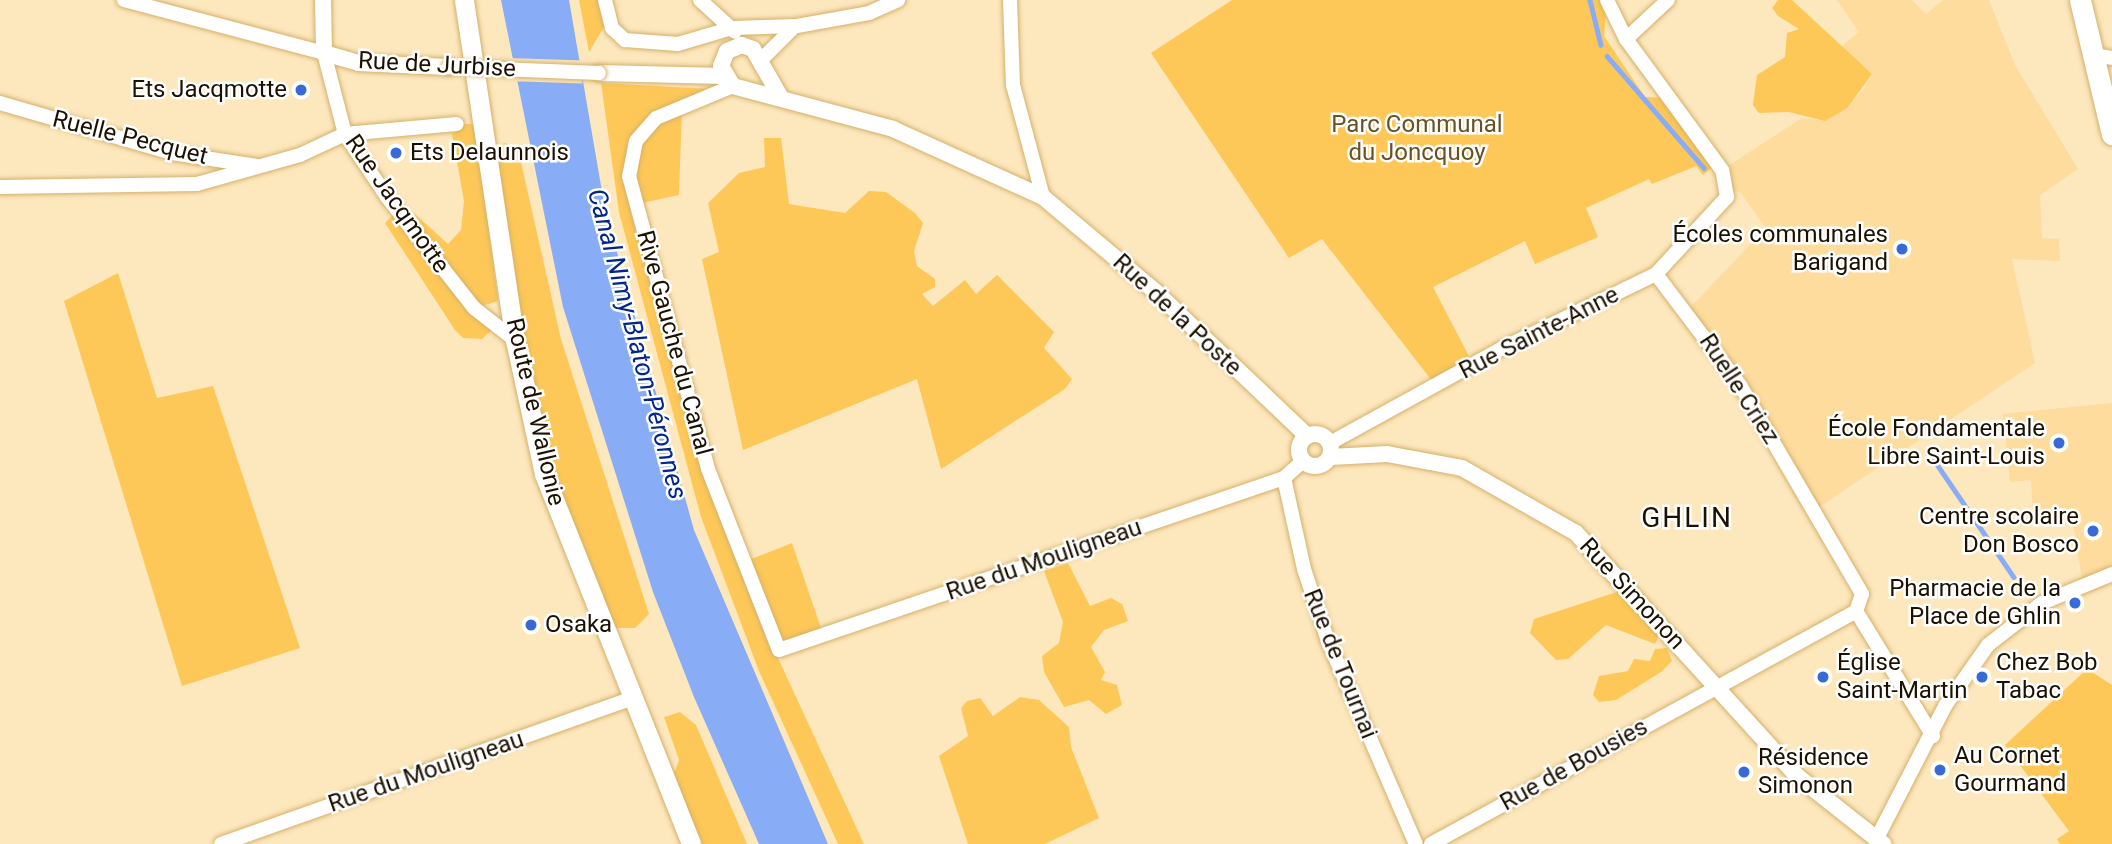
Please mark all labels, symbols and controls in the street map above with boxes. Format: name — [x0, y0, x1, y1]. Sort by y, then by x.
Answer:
street label: Rue de Jurbise — [357, 46, 517, 84]
place label: Ets Jacqmotte — [132, 76, 287, 104]
marker: Ets Jacqmotte — [293, 82, 309, 98]
street label: Ruelle Pecquet — [49, 105, 211, 171]
park label: Parc Communal du Joncquoy — [1331, 111, 1503, 167]
street label: Rue Jacqmotte — [339, 129, 455, 279]
place label: Ets Delaunnois — [410, 139, 569, 167]
marker: Ets Delaunnois — [388, 145, 404, 161]
water label: Canal Nimy-Blaton-Péronnes — [580, 185, 694, 503]
place label: Écoles communales Barigand — [1673, 221, 1888, 277]
street label: Rive Gauche du Canal — [630, 228, 718, 458]
marker: Écoles communales Barigand — [1894, 241, 1910, 257]
street label: Rue de la Poste — [1107, 248, 1247, 382]
street label: Rue Sainte-Anne — [1454, 280, 1624, 386]
street label: Route de Wallonie — [499, 315, 571, 509]
street label: Ruelle Criez — [1693, 329, 1785, 449]
place label: École Fondamentale Libre Saint-Louis — [1828, 415, 2045, 471]
marker: École Fondamentale Libre Saint-Louis — [2051, 435, 2067, 451]
district label: GHLIN — [1642, 501, 1732, 535]
place label: Centre scolaire Don Bosco — [1919, 503, 2079, 559]
street label: Rue du Mouligneau — [943, 513, 1145, 607]
marker: Centre scolaire Don Bosco — [2085, 523, 2101, 539]
street label: Rue Simonon — [1573, 532, 1691, 656]
place label: Pharmacie de la Place de Ghlin — [1889, 575, 2061, 631]
street label: Rue de Tournai — [1297, 585, 1383, 743]
marker: Pharmacie de la Place de Ghlin — [2067, 595, 2083, 611]
place label: Osaka — [545, 611, 612, 639]
marker: Osaka — [523, 617, 539, 633]
place label: Église Saint-Martin — [1837, 649, 1968, 705]
place label: Chez Bob Tabac — [1996, 649, 2098, 705]
marker: Église Saint-Martin — [1815, 669, 1831, 685]
marker: Chez Bob Tabac — [1974, 669, 1990, 685]
street label: Rue de Bousies — [1495, 713, 1653, 817]
street label: Rue du Mouligneau — [325, 725, 527, 819]
place label: Au Cornet Gourmand — [1954, 742, 2066, 798]
place label: Résidence Simonon — [1758, 744, 1869, 800]
marker: Au Cornet Gourmand — [1932, 762, 1948, 778]
marker: Résidence Simonon — [1736, 764, 1752, 780]

